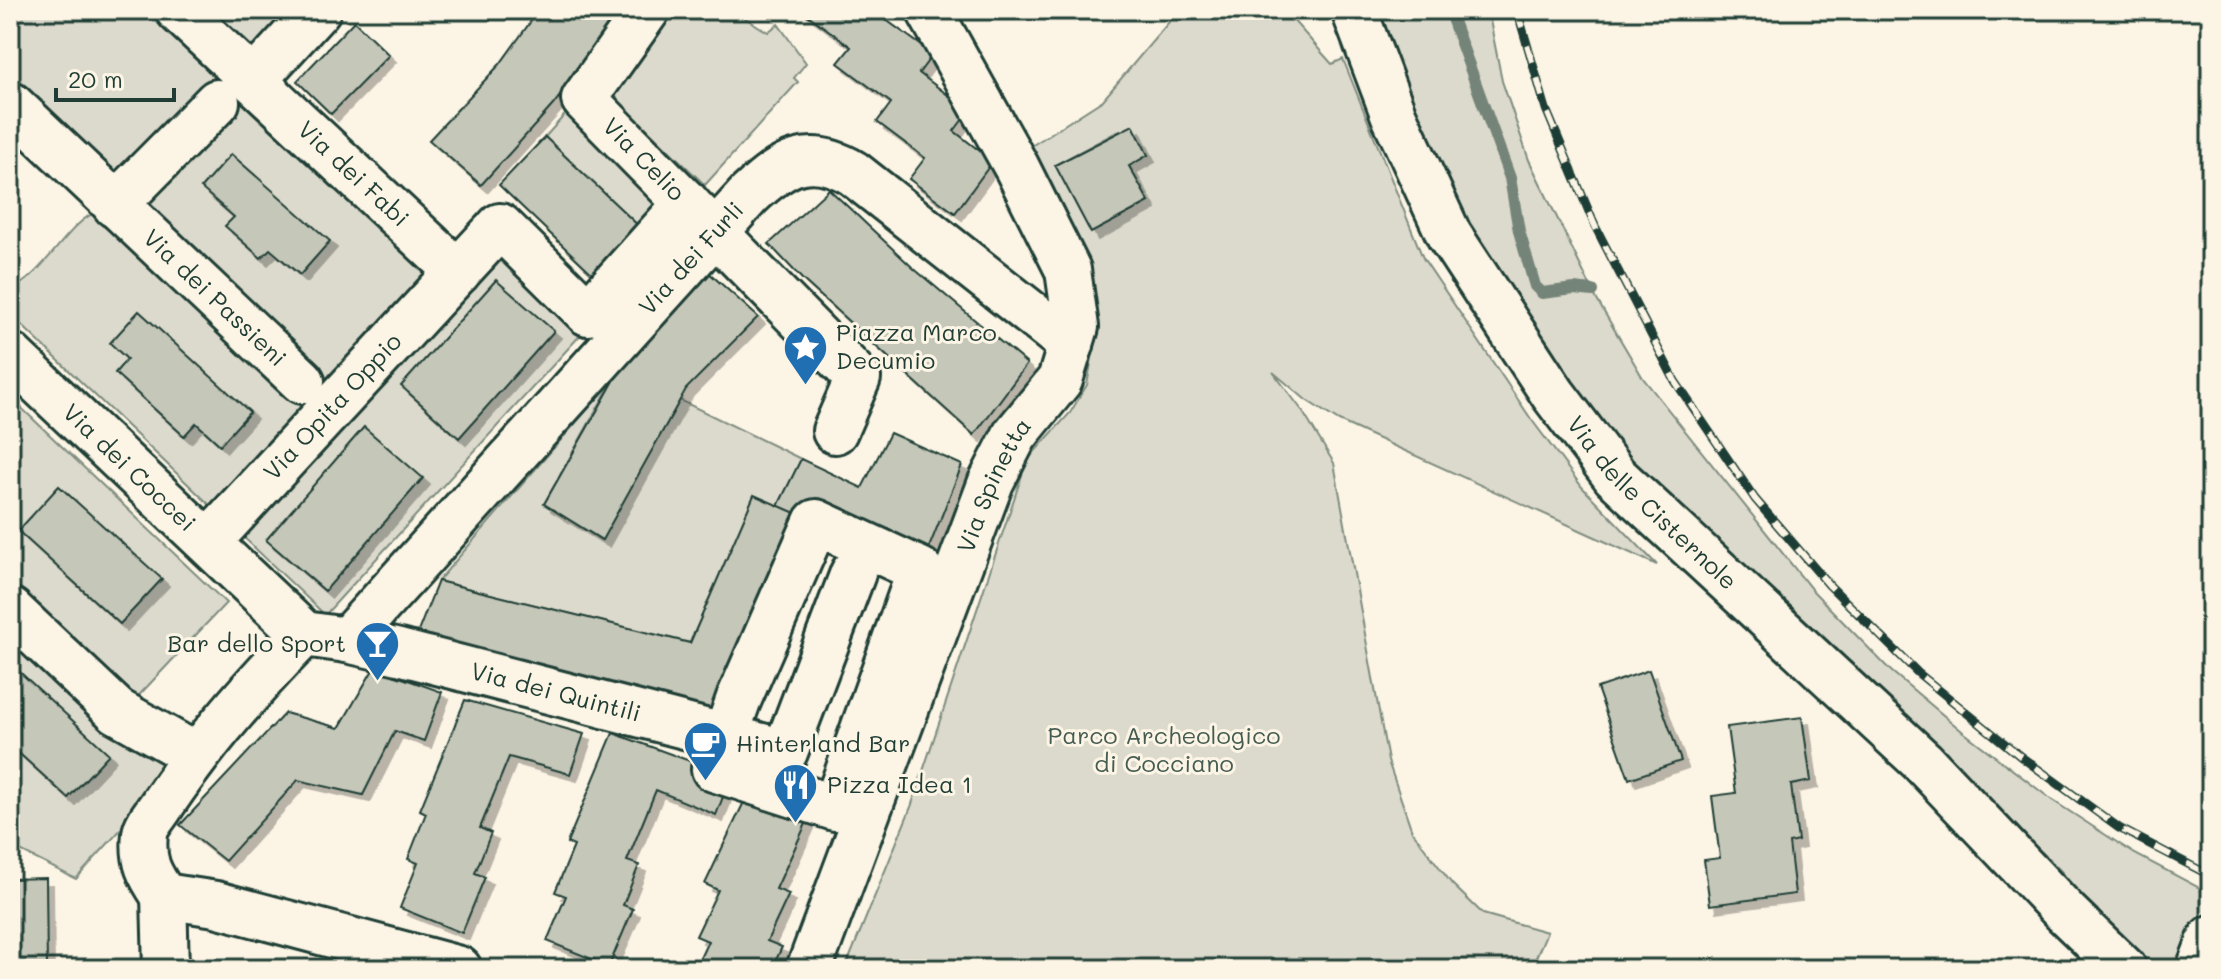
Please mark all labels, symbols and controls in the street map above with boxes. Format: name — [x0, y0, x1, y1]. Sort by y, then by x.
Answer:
scale bar — [56, 52, 174, 102]
text: 20 m — [68, 63, 123, 94]
street label: Via Celio — [597, 110, 692, 207]
street label: Via dei Fabi — [292, 113, 417, 233]
street label: Via dei Furli — [631, 194, 750, 321]
street label: Via dei Passieni — [137, 222, 294, 372]
place label: Piazza Marco Decumio — [836, 316, 997, 375]
place icon: Piazza Marco Decumio — [781, 323, 829, 386]
street label: Via Opita Oppio — [256, 326, 408, 486]
street label: Via dei Coccei — [57, 396, 203, 537]
street label: Via delle Cisternole — [1561, 409, 1744, 596]
street label: Via Spinetta — [949, 410, 1037, 557]
bar icon: Bar dello Sport — [353, 620, 401, 683]
place label: Bar dello Sport — [167, 627, 346, 658]
street label: Via dei Quintili — [468, 654, 644, 728]
park label: Parco Archeologico di Cocciano — [1048, 719, 1280, 778]
cafe icon: Hinterland Bar — [681, 720, 729, 783]
place label: Hinterland Bar — [736, 727, 910, 758]
restaurant icon: Pizza Idea 1 — [772, 761, 820, 824]
place label: Pizza Idea 1 — [827, 768, 972, 799]

